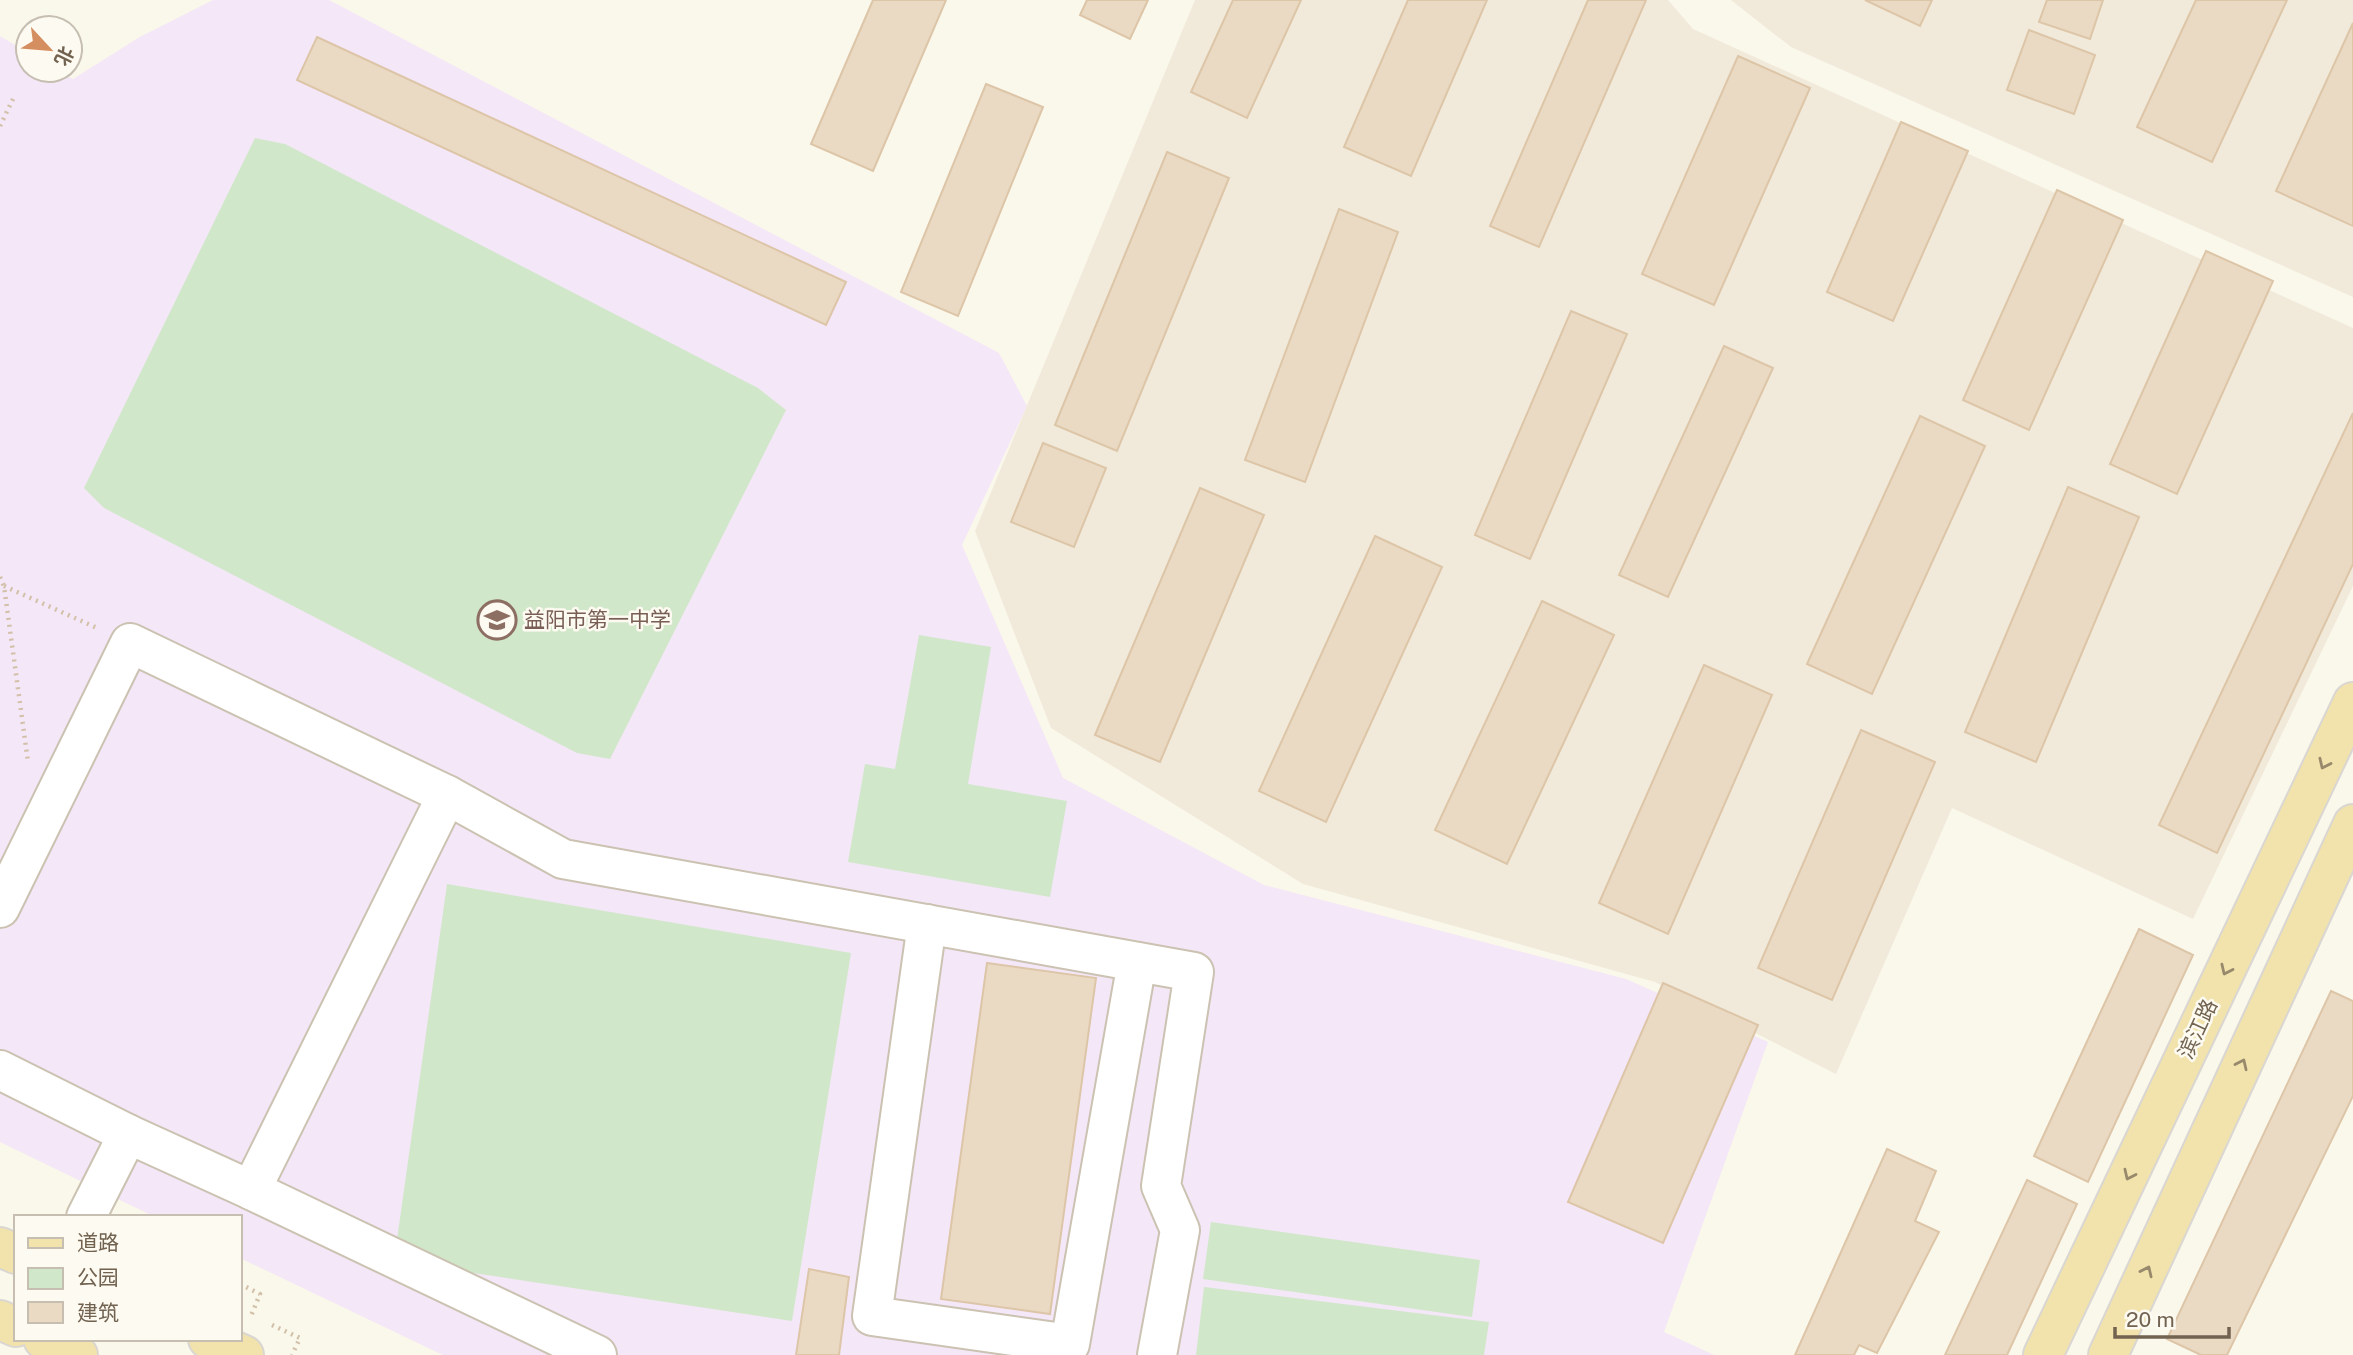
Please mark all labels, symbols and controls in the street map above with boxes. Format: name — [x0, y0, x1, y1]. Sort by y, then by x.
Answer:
north arrow — [14, 14, 84, 84]
text: 北 — [50, 43, 78, 70]
school or university icon: 益阳市第一中学 — [476, 599, 518, 641]
place label: 益阳市第一中学 — [524, 607, 671, 632]
one-way arrow — [2318, 757, 2332, 769]
one-way arrow — [2221, 963, 2235, 975]
street label: 滨江路 — [2173, 995, 2222, 1063]
one-way arrow — [2234, 1059, 2248, 1071]
one-way arrow — [2123, 1168, 2137, 1180]
legend — [14, 1215, 242, 1341]
text: 道路 — [77, 1230, 119, 1255]
text: 公园 — [77, 1265, 119, 1290]
one-way arrow — [2139, 1266, 2153, 1278]
scale bar — [2115, 1296, 2229, 1340]
text: 建筑 — [77, 1300, 119, 1325]
text: 20 m — [2126, 1307, 2175, 1332]

